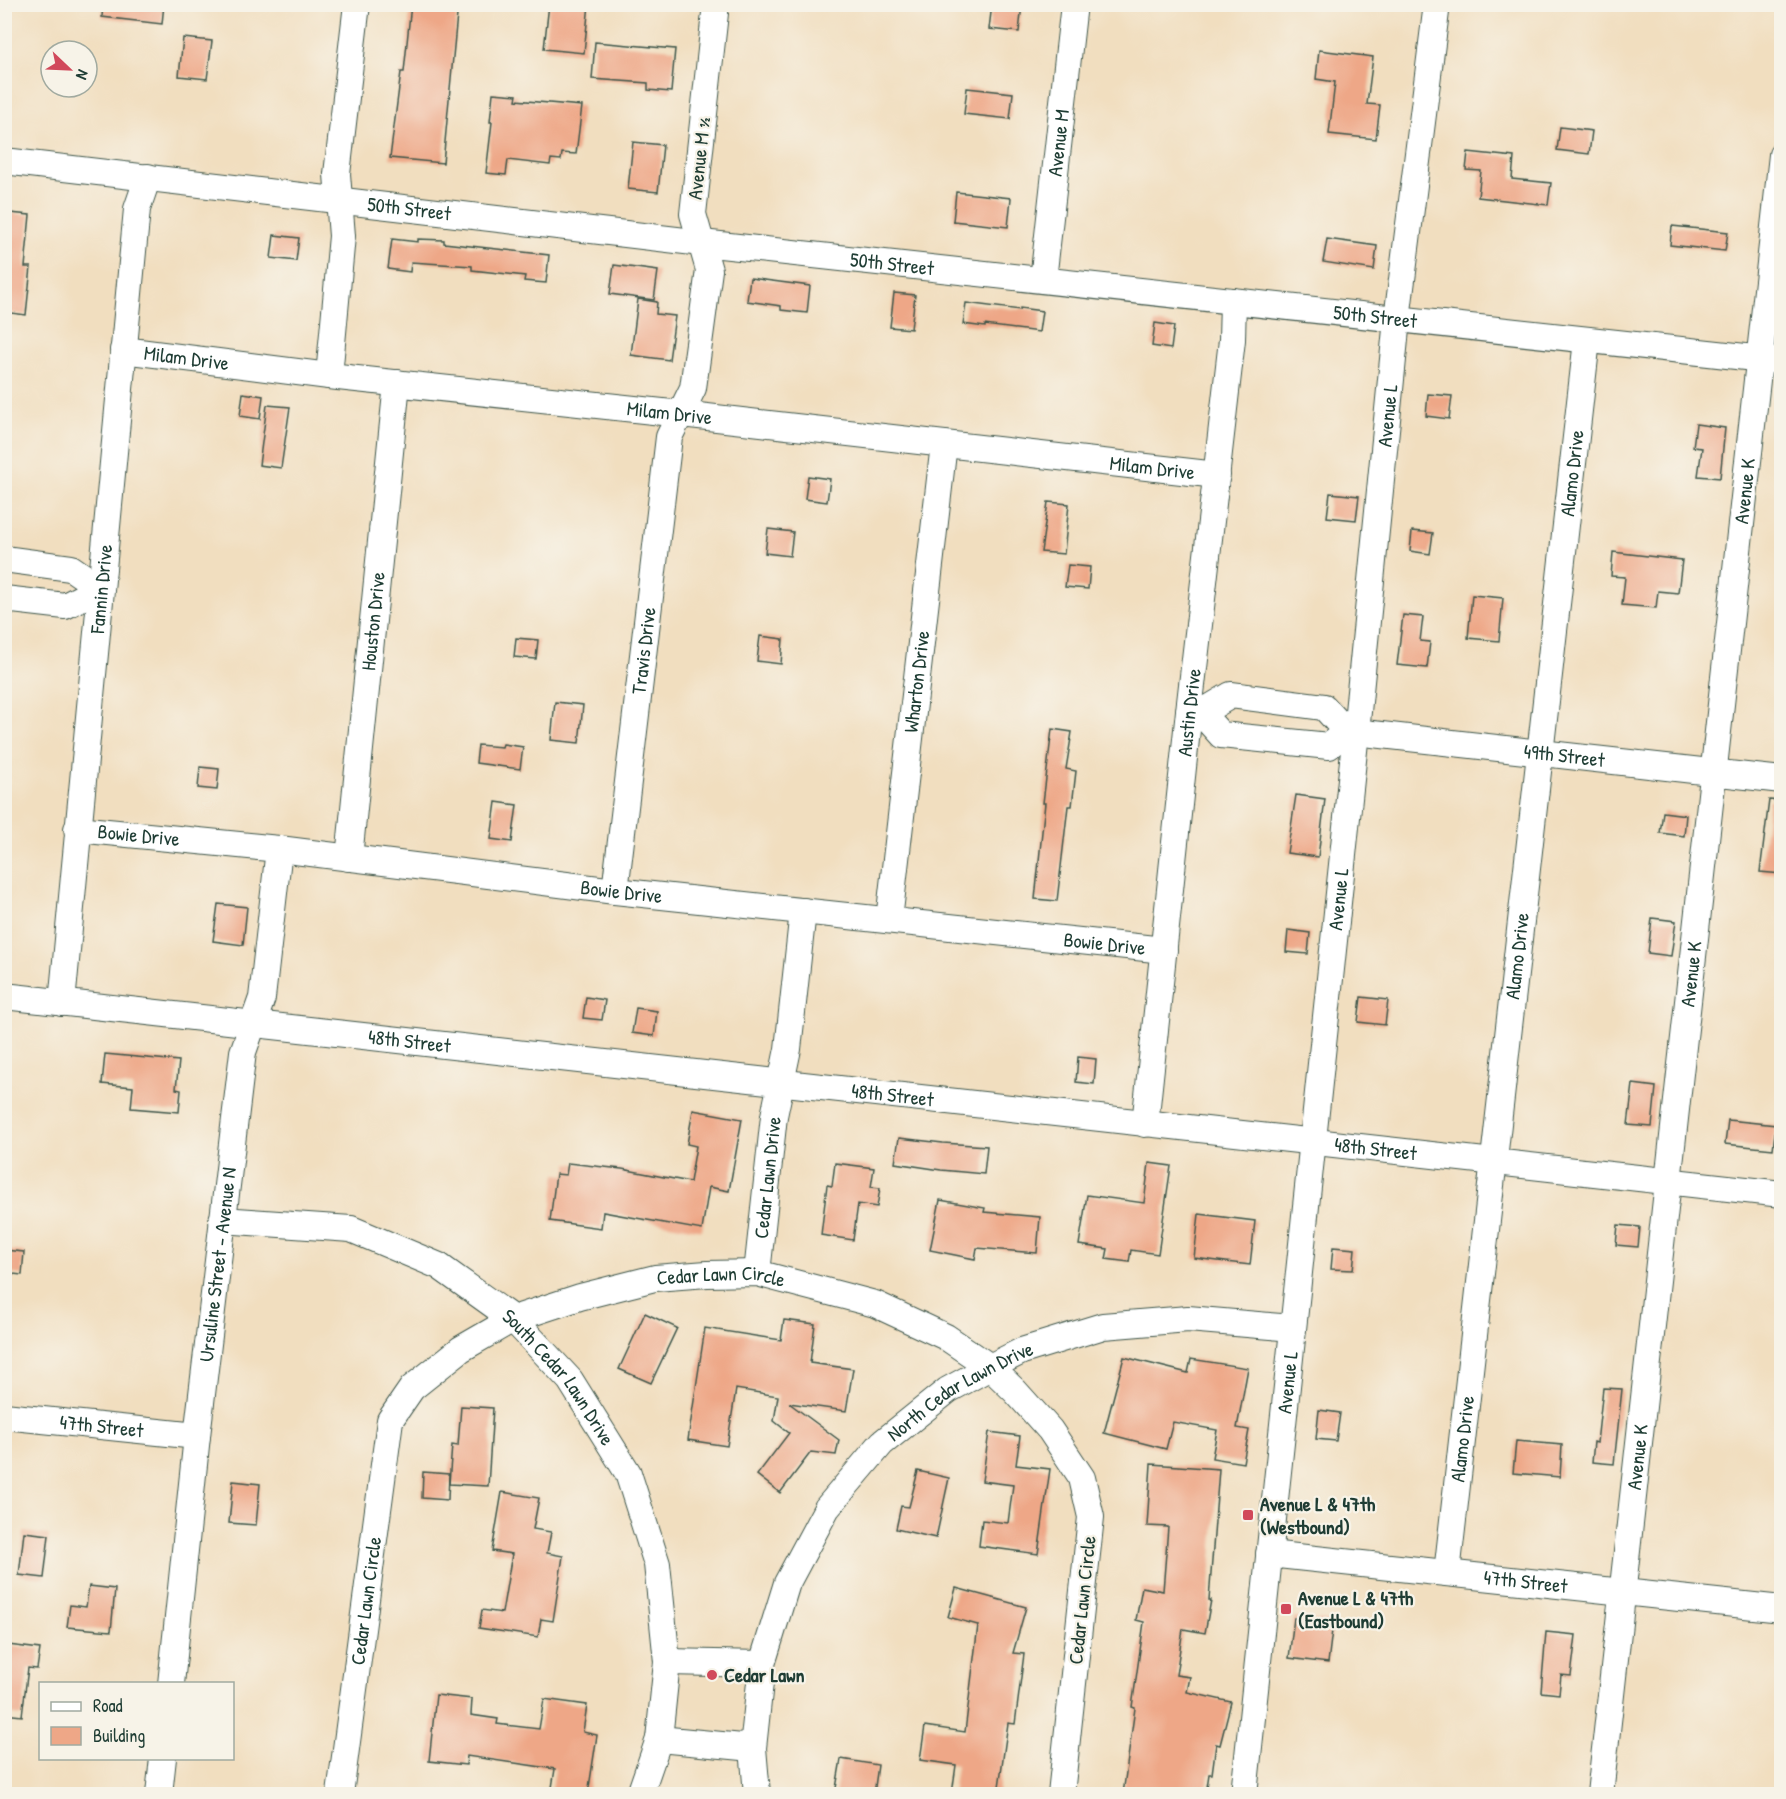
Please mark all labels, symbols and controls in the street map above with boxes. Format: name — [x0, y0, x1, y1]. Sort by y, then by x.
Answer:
north arrow — [39, 39, 99, 99]
text: N — [71, 67, 95, 84]
street label: Avenue M — [1041, 108, 1075, 178]
street label: Avenue M ½ — [681, 115, 716, 201]
street label: 50th Street — [366, 190, 454, 227]
street label: 50th Street — [849, 245, 936, 281]
street label: 50th Street — [1332, 298, 1420, 334]
street label: Milam Drive — [142, 339, 231, 376]
street label: Avenue L — [1370, 383, 1403, 448]
street label: Milam Drive — [626, 394, 713, 430]
street label: Alamo Drive — [1553, 428, 1590, 518]
street label: Milam Drive — [1108, 449, 1196, 485]
street label: Avenue K — [1727, 456, 1761, 525]
street label: Fannin Drive — [83, 543, 118, 635]
street label: Houston Drive — [354, 570, 391, 672]
street label: Travis Drive — [625, 606, 662, 696]
street label: Wharton Drive — [897, 629, 935, 734]
street label: Austin Drive — [1170, 667, 1207, 758]
street label: 49th Street — [1522, 737, 1607, 773]
street label: Bowie Drive — [97, 817, 181, 852]
street label: Avenue L — [1321, 866, 1355, 932]
street label: Bowie Drive — [579, 873, 664, 909]
street label: Alamo Drive — [1498, 911, 1535, 1001]
street label: Bowie Drive — [1062, 925, 1147, 961]
street label: Avenue K — [1674, 939, 1708, 1008]
street label: 48th Street — [367, 1023, 453, 1059]
street label: 48th Street — [850, 1076, 936, 1113]
street label: Cedar Lawn Drive — [747, 1115, 787, 1240]
street label: 48th Street — [1333, 1130, 1419, 1166]
street label: Ursuline Street - Avenue N — [192, 1166, 242, 1363]
street label: Cedar Lawn Circle — [656, 1259, 788, 1293]
street label: South Cedar Lawn Drive — [497, 1302, 621, 1450]
street label: North Cedar Lawn Drive — [881, 1334, 1036, 1447]
street label: Avenue L — [1270, 1350, 1304, 1415]
street label: Alamo Drive — [1443, 1394, 1480, 1483]
street label: 47th Street — [58, 1408, 146, 1443]
street label: Avenue K — [1620, 1422, 1654, 1491]
place label: Avenue L & 47th (Westbound) — [1260, 1490, 1376, 1540]
marker: Avenue L & 47th (Westbound) — [1241, 1508, 1255, 1522]
street label: Cedar Lawn Circle — [1061, 1534, 1102, 1666]
street label: Cedar Lawn Circle — [343, 1535, 387, 1667]
street label: 47th Street — [1482, 1563, 1570, 1599]
place label: Avenue L & 47th (Eastbound) — [1298, 1584, 1414, 1634]
marker: Avenue L & 47th (Eastbound) — [1279, 1602, 1293, 1616]
place label: Cedar Lawn — [724, 1661, 804, 1688]
marker: Cedar Lawn — [705, 1668, 719, 1682]
legend — [39, 1682, 234, 1760]
text: Road — [93, 1693, 123, 1718]
text: Building — [93, 1723, 145, 1748]

